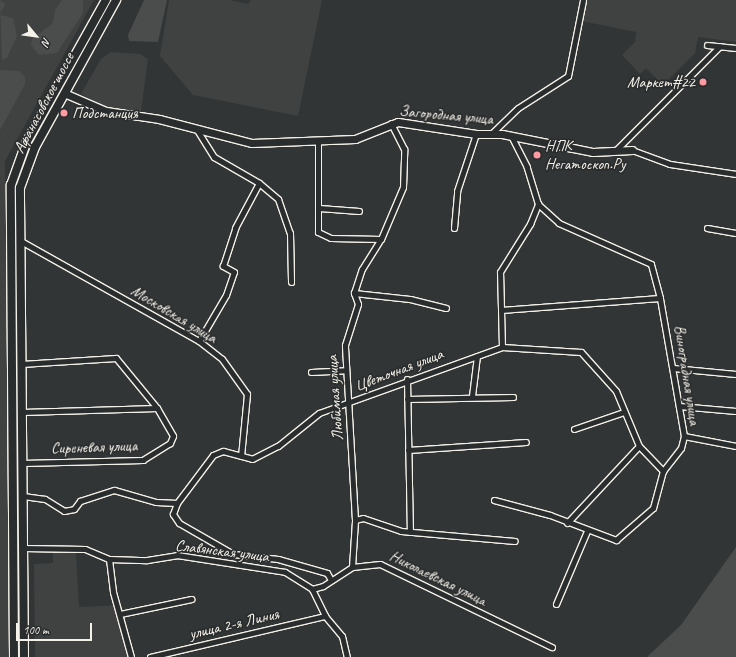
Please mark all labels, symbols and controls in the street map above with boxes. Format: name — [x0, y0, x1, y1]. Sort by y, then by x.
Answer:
north arrow — [16, 16, 56, 56]
text: N — [39, 35, 54, 48]
street label: Афанасовское шоссе — [9, 49, 79, 157]
place label: Маркет#22 — [627, 72, 695, 92]
marker: Маркет#22 — [698, 77, 708, 87]
street label: Загородная улица — [397, 101, 495, 129]
place label: Подстанция — [72, 103, 138, 123]
marker: Подстанция — [59, 108, 69, 118]
place label: НПК Негатоскоп.Ру — [545, 136, 625, 174]
marker: НПК Негатоскоп.Ру — [532, 150, 542, 160]
street label: Московская улица — [127, 281, 221, 347]
street label: Виноградная улица — [670, 323, 704, 427]
street label: Цветочная улица — [351, 344, 447, 396]
street label: Любимая улица — [322, 354, 348, 442]
street label: Сиреневая улица — [50, 436, 138, 458]
street label: Славянская улица — [174, 536, 270, 566]
street label: Николаевская улица — [386, 546, 490, 610]
street label: улица 2-я Линия — [187, 604, 281, 644]
scale bar — [18, 615, 94, 641]
text: 100 m — [23, 622, 49, 638]

